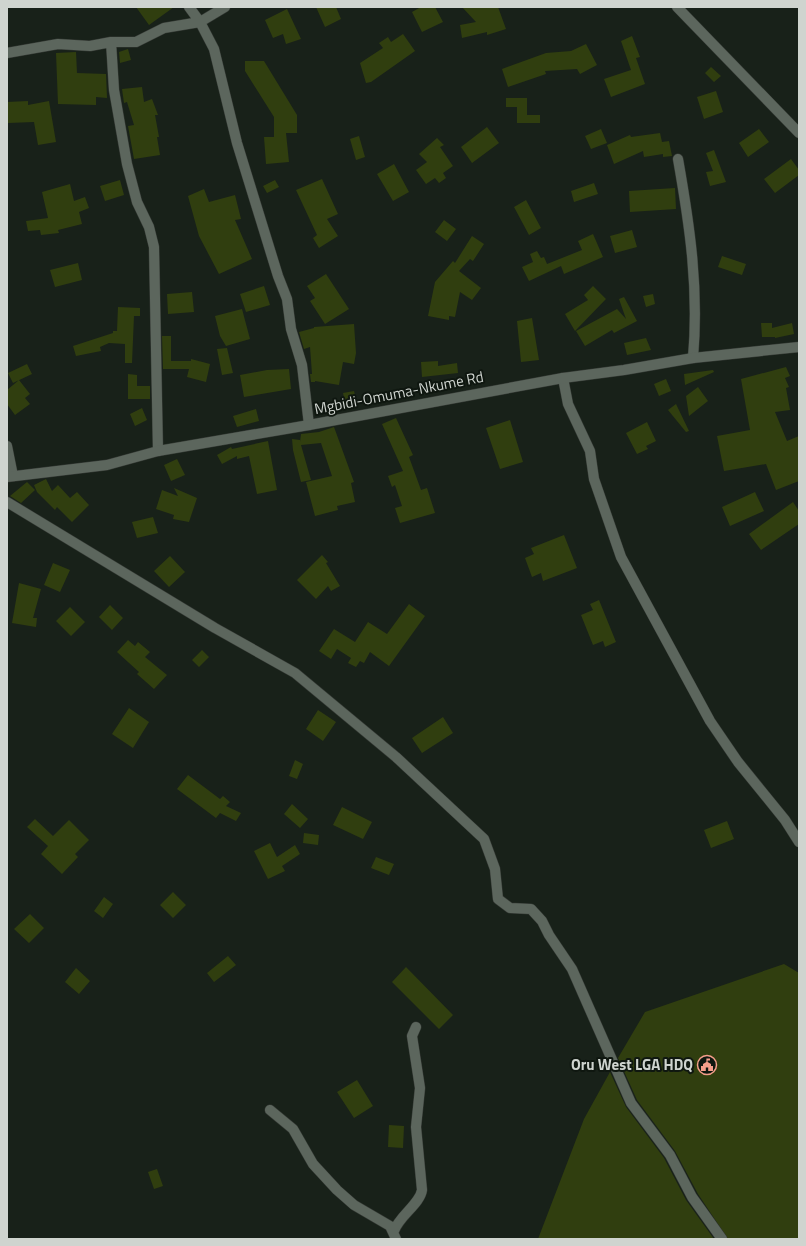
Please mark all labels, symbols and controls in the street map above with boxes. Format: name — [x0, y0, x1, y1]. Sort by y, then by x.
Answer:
street label: Mgbidi-Omuma-Nkume Rd — [312, 365, 485, 420]
place label: Oru West LGA HDQ — [571, 1053, 693, 1076]
public building icon: Oru West LGA HDQ — [696, 1054, 718, 1076]

